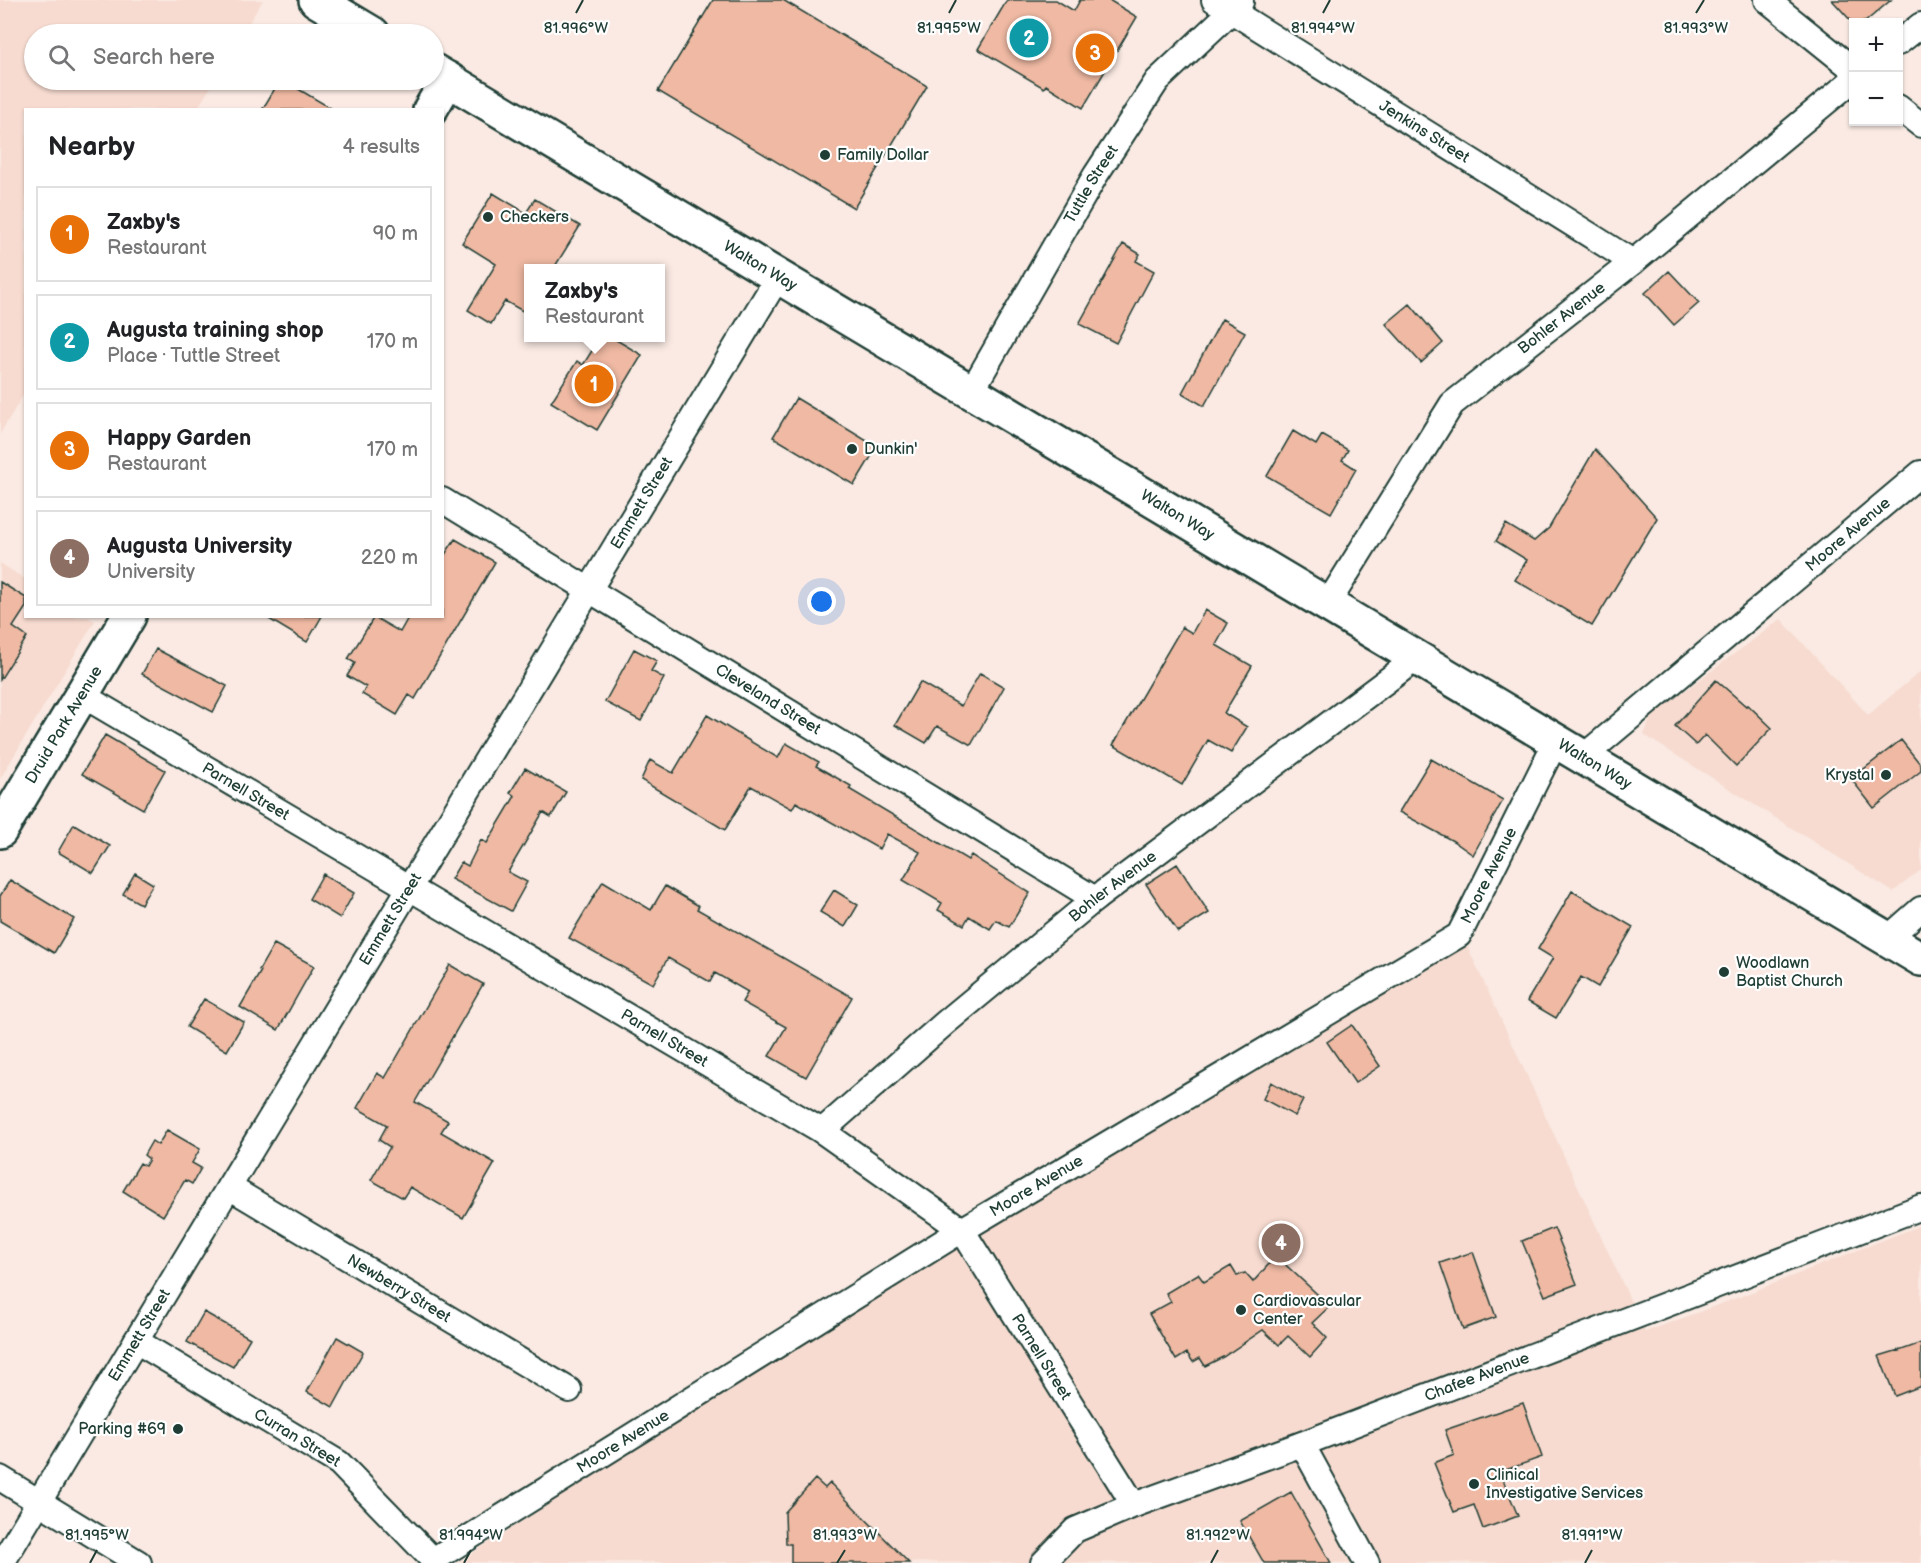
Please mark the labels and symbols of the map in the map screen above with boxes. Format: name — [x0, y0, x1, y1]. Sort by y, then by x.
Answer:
pin: 2 — [1010, 15, 1048, 60]
text: 81.996°W — [544, 19, 608, 38]
text: 81.995°W — [917, 19, 981, 38]
text: 81.994°W — [1291, 19, 1355, 38]
text: 81.993°W — [1664, 19, 1728, 38]
pin: 3 — [1076, 31, 1114, 76]
street label: Jenkins Street — [1376, 96, 1473, 167]
street label: Tuttle Street — [1060, 141, 1122, 227]
place label: Family Dollar — [837, 146, 929, 165]
marker: Family Dollar — [818, 148, 832, 162]
place label: Checkers — [500, 208, 569, 227]
marker: Checkers — [481, 210, 495, 224]
street label: Walton Way — [720, 237, 801, 296]
street label: Bohler Avenue — [1514, 278, 1609, 358]
pin: 1 — [574, 362, 614, 406]
place label: Dunkin' — [864, 440, 917, 459]
marker: Dunkin' — [845, 442, 859, 456]
street label: Emmett Street — [607, 453, 677, 553]
street label: Walton Way — [1137, 486, 1218, 545]
street label: Moore Avenue — [1802, 493, 1895, 575]
your location — [807, 587, 836, 616]
street label: Cleveland Street — [712, 660, 824, 739]
street label: Druid Park Avenue — [21, 662, 107, 787]
street label: Walton Way — [1554, 735, 1636, 794]
street label: Parnell Street — [199, 758, 293, 825]
place label: Krystal — [1825, 766, 1874, 785]
marker: Krystal — [1879, 768, 1893, 782]
street label: Moore Avenue — [1457, 824, 1521, 927]
street label: Bohler Avenue — [1065, 846, 1161, 926]
street label: Emmett Street — [355, 869, 426, 969]
place label: Woodlawn Baptist Church — [1736, 954, 1843, 991]
marker: Woodlawn Baptist Church — [1717, 965, 1731, 979]
street label: Parnell Street — [617, 1005, 712, 1071]
street label: Moore Avenue — [986, 1151, 1087, 1221]
pin: 4 — [1262, 1220, 1300, 1266]
street label: Newberry Street — [344, 1250, 454, 1327]
street label: Emmett Street — [104, 1286, 175, 1385]
place label: Cardiovascular Center — [1253, 1292, 1361, 1329]
marker: Cardiovascular Center — [1234, 1303, 1248, 1317]
street label: Parnell Street — [1007, 1310, 1075, 1404]
street label: Chafee Avenue — [1422, 1348, 1532, 1406]
street label: Curran Street — [250, 1405, 344, 1471]
street label: Moore Avenue — [573, 1405, 673, 1477]
place label: Parking #69 — [78, 1420, 166, 1439]
marker: Parking #69 — [171, 1422, 185, 1436]
place label: Clinical Investigative Services — [1486, 1466, 1643, 1503]
marker: Clinical Investigative Services — [1467, 1477, 1481, 1491]
text: 81.995°W — [65, 1526, 129, 1545]
text: 81.994°W — [439, 1526, 503, 1545]
text: 81.993°W — [813, 1526, 877, 1545]
text: 81.992°W — [1186, 1526, 1250, 1545]
text: 81.991°W — [1561, 1526, 1623, 1545]

